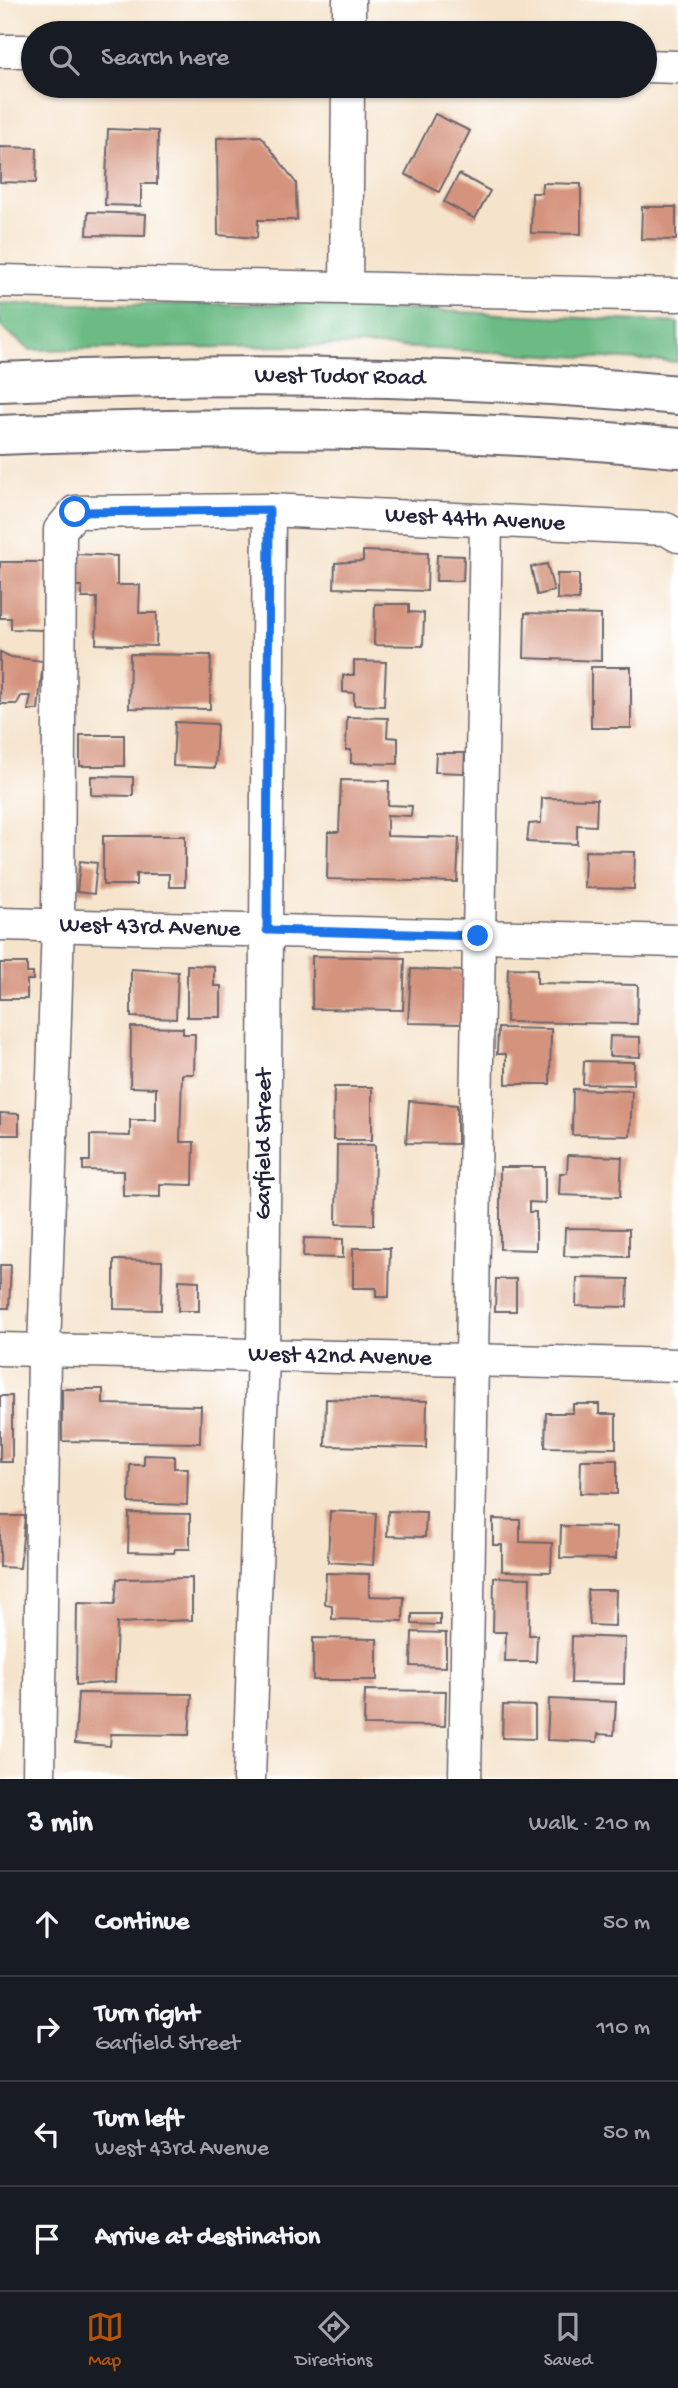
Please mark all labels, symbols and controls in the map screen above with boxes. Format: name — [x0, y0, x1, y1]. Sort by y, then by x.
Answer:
search box — [21, 21, 657, 98]
icon: search — [45, 41, 83, 79]
text: Search here — [101, 44, 229, 75]
street label: West Tudor Road — [254, 362, 428, 394]
route start — [59, 496, 90, 527]
street label: West 44th Avenue — [384, 501, 566, 539]
street label: West 43rd Avenue — [59, 911, 242, 945]
route end — [462, 920, 493, 951]
street label: Garfield Street — [249, 1066, 280, 1220]
street label: West 42nd Avenue — [248, 1340, 433, 1374]
text: 3 min — [28, 1807, 93, 1842]
text: Walk · 210 m — [529, 1811, 650, 1838]
icon: ahead — [28, 1905, 66, 1943]
text: Continue — [95, 1908, 189, 1939]
text: 50 m — [603, 1910, 650, 1937]
text: Turn right — [95, 2000, 199, 2031]
icon: right — [28, 2010, 66, 2048]
text: 110 m — [597, 2015, 650, 2042]
text: Garfield Street — [95, 2031, 240, 2058]
text: Turn left — [95, 2105, 183, 2136]
icon: left — [28, 2115, 66, 2153]
text: 50 m — [603, 2120, 650, 2147]
text: West 43rd Avenue — [95, 2136, 269, 2163]
icon: arrive — [28, 2220, 66, 2258]
text: Arrive at destination — [95, 2223, 320, 2254]
tab: Map — [86, 2308, 124, 2373]
tab: Directions — [295, 2308, 372, 2373]
tab: Saved — [544, 2308, 592, 2373]

